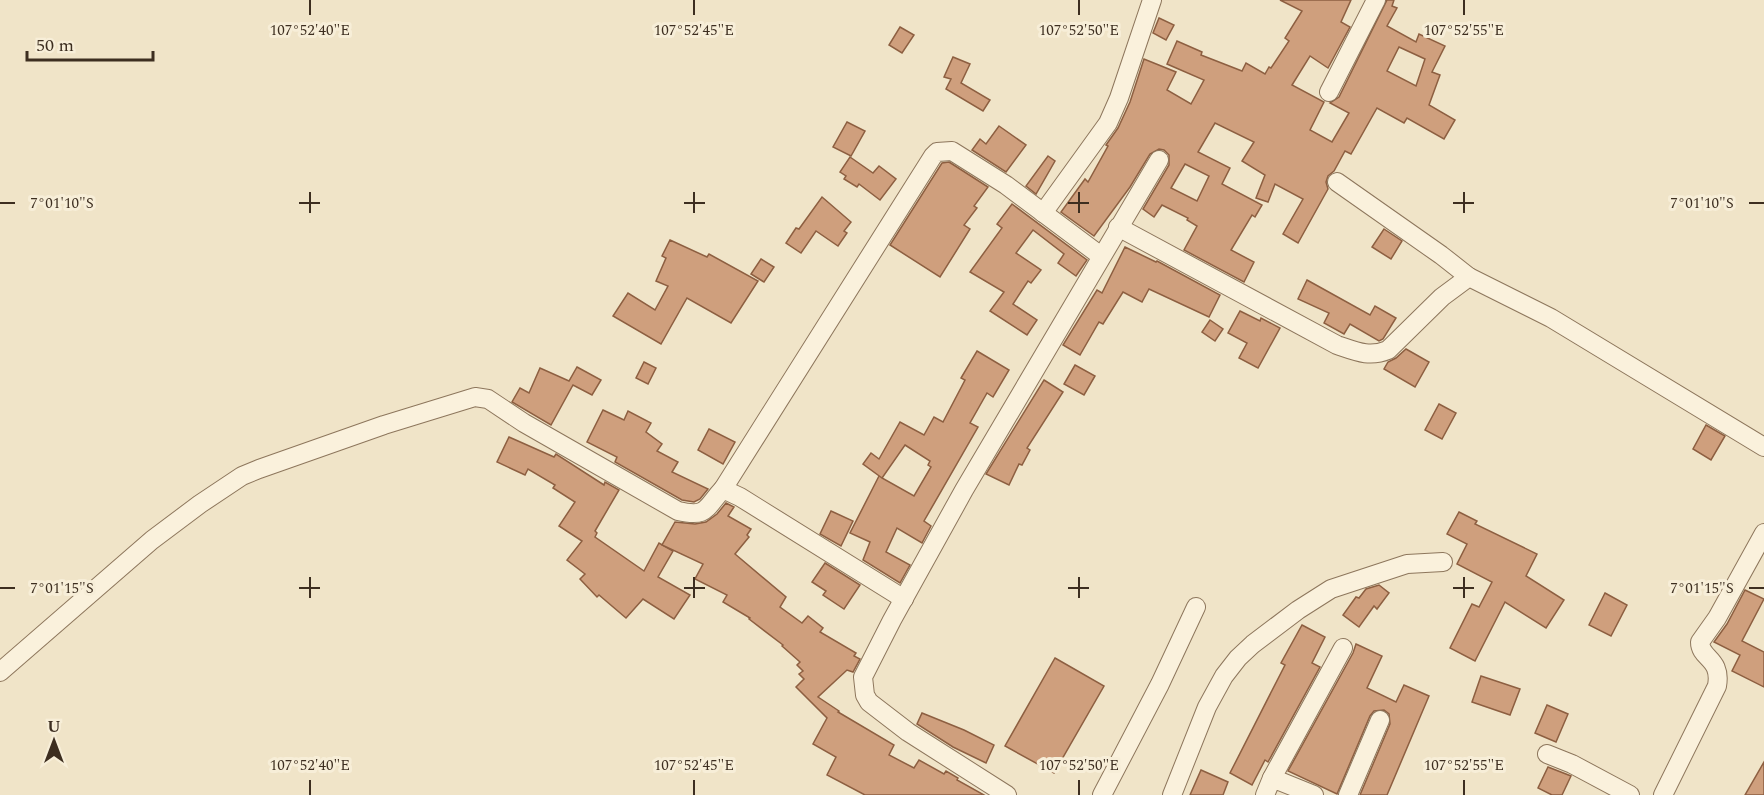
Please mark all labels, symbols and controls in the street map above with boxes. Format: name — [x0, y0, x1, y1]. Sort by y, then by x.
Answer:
text: 107°52'40"E — [270, 19, 350, 42]
text: 107°52'45"E — [654, 19, 734, 42]
text: 107°52'50"E — [1039, 19, 1119, 42]
text: 107°52'55"E — [1424, 19, 1504, 42]
scale bar — [27, 24, 153, 62]
text: 50 m — [36, 32, 74, 59]
text: 7°01'10"S — [30, 192, 94, 215]
text: 7°01'10"S — [1670, 192, 1734, 215]
text: 7°01'15"S — [30, 577, 94, 600]
text: 7°01'15"S — [1670, 577, 1734, 600]
north arrow — [24, 711, 84, 771]
text: U — [47, 715, 61, 739]
text: 107°52'40"E — [270, 754, 350, 777]
text: 107°52'45"E — [654, 754, 734, 777]
text: 107°52'50"E — [1039, 754, 1119, 777]
text: 107°52'55"E — [1424, 754, 1504, 777]

